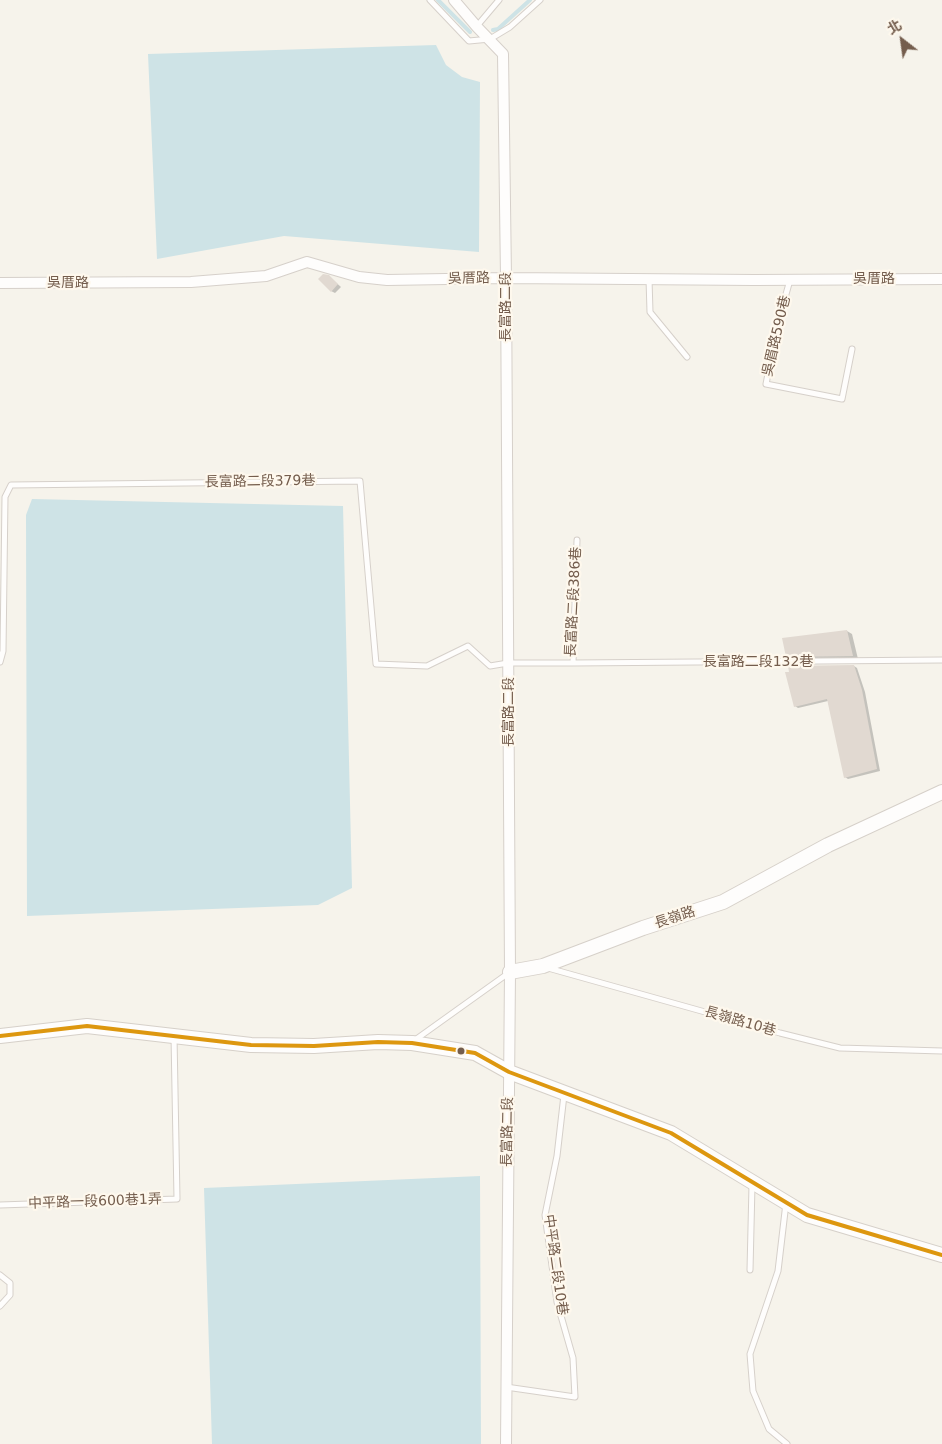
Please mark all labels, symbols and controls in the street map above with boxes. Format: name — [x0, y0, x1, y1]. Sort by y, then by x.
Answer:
north arrow — [877, 15, 927, 65]
text: 北 — [884, 17, 905, 37]
street label: 吳厝路 — [448, 270, 490, 288]
street label: 吳厝路 — [853, 271, 895, 287]
street label: 長富路二段 — [498, 272, 514, 342]
street label: 吳厝路 — [47, 275, 89, 291]
street label: 吳眉路590巷 — [760, 294, 794, 378]
street label: 長富路二段379巷 — [205, 473, 315, 491]
street label: 長富路二段386巷 — [563, 546, 585, 658]
street label: 長富路二段132巷 — [703, 654, 813, 670]
street label: 長富路二段 — [501, 677, 517, 747]
street label: 長嶺路 — [652, 904, 698, 932]
street label: 長嶺路10巷 — [702, 1004, 778, 1040]
unlabelled marker — [456, 1046, 466, 1056]
street label: 長富路二段 — [499, 1097, 517, 1167]
street label: 中平路一段600巷1弄 — [28, 1191, 162, 1213]
street label: 中平路二段10巷 — [540, 1213, 570, 1317]

